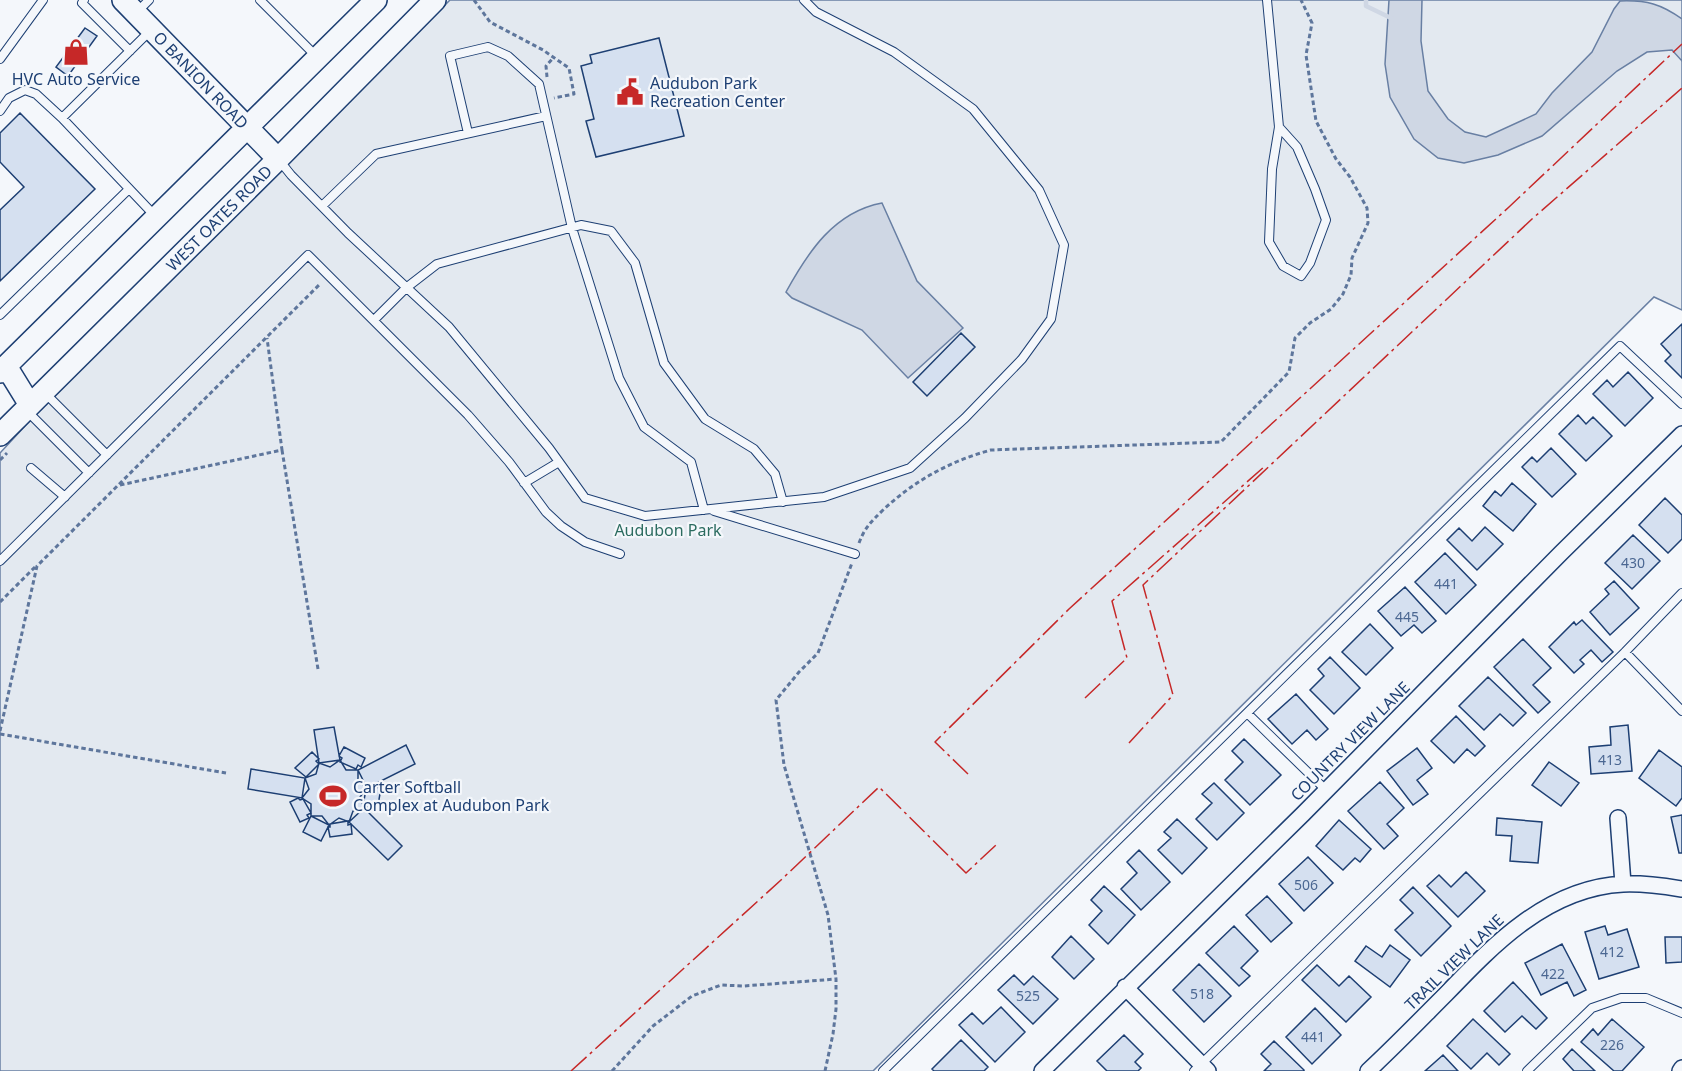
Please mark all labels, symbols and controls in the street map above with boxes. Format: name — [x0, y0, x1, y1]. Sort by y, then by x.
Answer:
street label: O BANION ROAD — [149, 26, 253, 134]
shop icon: HVC Auto Service — [61, 37, 91, 67]
place label: HVC Auto Service — [12, 68, 140, 90]
place label: Audubon Park Recreation Center — [650, 72, 785, 112]
public building icon: Audubon Park Recreation Center — [615, 77, 645, 107]
street label: WEST OATES ROAD — [161, 160, 277, 276]
park label: Audubon Park — [614, 519, 722, 541]
house number: 430 — [1621, 553, 1645, 572]
house number: 441 — [1434, 574, 1458, 593]
house number: 445 — [1395, 607, 1419, 626]
street label: COUNTRY VIEW LANE — [1285, 676, 1415, 806]
house number: 413 — [1598, 750, 1622, 769]
place label: Carter Softball Complex at Audubon Park — [353, 776, 550, 816]
sports icon: Carter Softball Complex at Audubon Park — [318, 781, 348, 811]
house number: 506 — [1294, 875, 1318, 894]
street label: TRAIL VIEW LANE — [1400, 909, 1508, 1015]
house number: 412 — [1600, 942, 1624, 961]
house number: 422 — [1541, 964, 1565, 983]
house number: 518 — [1190, 984, 1214, 1003]
house number: 525 — [1016, 986, 1040, 1005]
house number: 441 — [1301, 1027, 1325, 1046]
house number: 226 — [1600, 1035, 1624, 1054]

